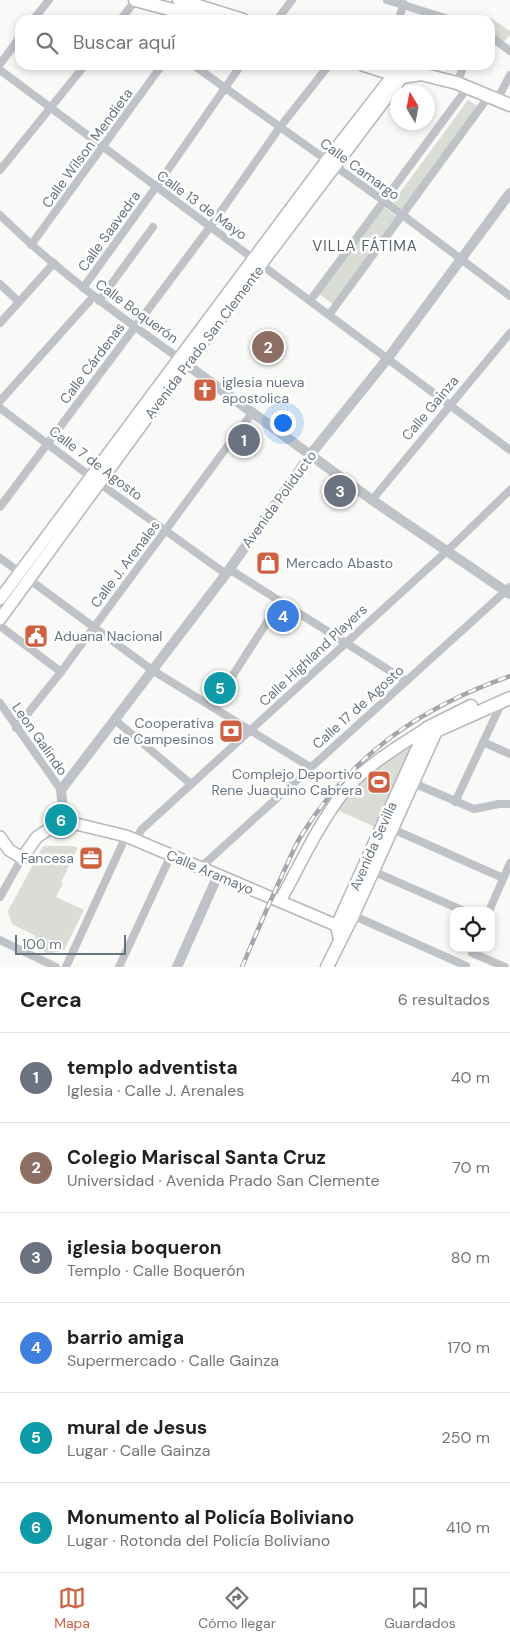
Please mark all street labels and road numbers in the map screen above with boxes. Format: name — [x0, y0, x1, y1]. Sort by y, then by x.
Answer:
street label: Calle Wilson Mendieta — [38, 85, 136, 211]
street label: Calle Camargo — [317, 134, 403, 204]
street label: Calle 13 de Mayo — [153, 166, 251, 244]
street label: Calle Saavedra — [74, 187, 144, 275]
street label: Avenida Prado San Clemente — [141, 262, 268, 422]
street label: Calle Boquerón — [92, 275, 182, 347]
street label: Calle Cárdenas — [55, 319, 129, 407]
street label: Calle Gainza — [398, 372, 462, 444]
street label: Calle 7 de Agosto — [46, 422, 146, 504]
street label: Avenida Poliducto — [238, 447, 320, 551]
street label: Calle J. Arenales — [86, 517, 164, 611]
street label: Calle Highland Players — [255, 600, 371, 710]
street label: Calle 17 de Agosto — [308, 661, 408, 753]
street label: Leon Galindo — [8, 699, 72, 779]
street label: Avenida Sevilla — [345, 799, 401, 893]
street label: Calle Aramayo — [164, 846, 256, 898]

